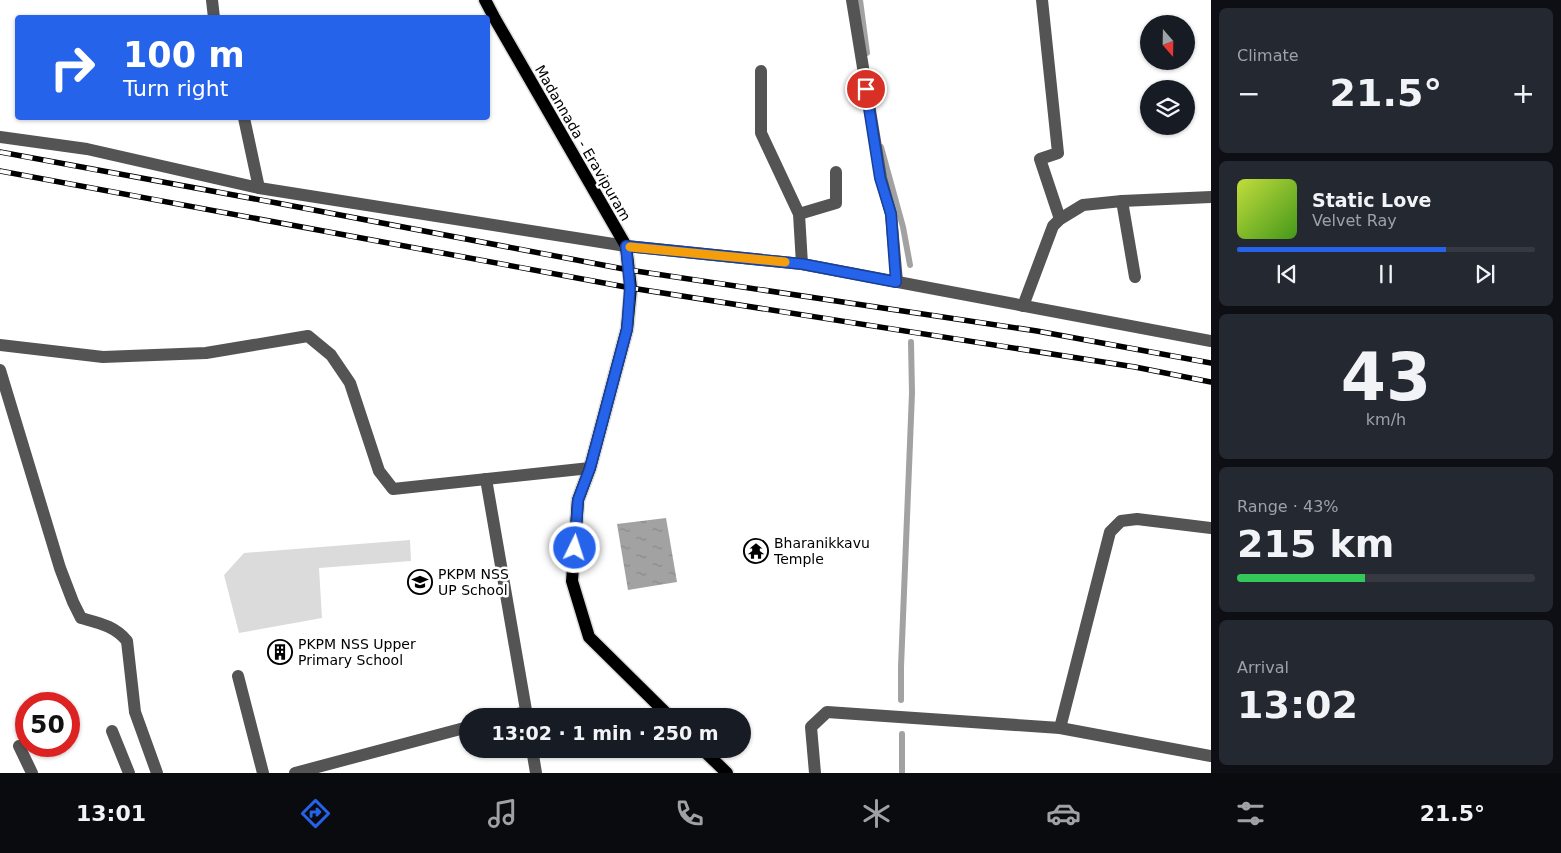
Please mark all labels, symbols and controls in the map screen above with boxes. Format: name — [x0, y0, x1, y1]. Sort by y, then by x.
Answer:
north arrow — [1140, 15, 1195, 70]
map controls — [1140, 15, 1195, 135]
icon: right — [40, 35, 105, 100]
text: 100 m — [123, 35, 245, 75]
text: Climate — [1237, 46, 1299, 65]
street label: Madannada - Eravipuram — [532, 62, 634, 224]
pin — [845, 68, 887, 110]
text: 21.5° — [1330, 71, 1442, 115]
icon: arrive — [852, 75, 880, 103]
text: Turn right — [123, 76, 228, 101]
text: − — [1237, 77, 1260, 110]
text: + — [1512, 77, 1535, 110]
button: layers — [1140, 80, 1195, 135]
text: Static Love — [1312, 189, 1432, 211]
text: Velvet Ray — [1312, 211, 1397, 230]
icon: previous — [1273, 260, 1301, 288]
icon: pause — [1372, 260, 1400, 288]
icon: next — [1471, 260, 1499, 288]
text: 43 — [1341, 340, 1431, 415]
text: km/h — [1366, 410, 1406, 429]
text: Range · 43% — [1237, 497, 1339, 516]
position arrow — [548, 521, 600, 573]
text: 215 km — [1237, 522, 1394, 566]
place label: Bharanikkavu Temple — [773, 535, 870, 567]
temple icon: Bharanikkavu Temple — [743, 538, 769, 564]
place label: PKPM NSS UP School — [438, 566, 509, 598]
school or university icon: PKPM NSS UP School — [407, 569, 433, 595]
place label: PKPM NSS Upper Primary School — [298, 636, 416, 668]
building icon: PKPM NSS Upper Primary School — [267, 639, 293, 665]
text: Arrival — [1237, 658, 1289, 677]
text: 13:02 — [1237, 683, 1358, 727]
speed limit sign: 50 — [15, 692, 80, 757]
text: 13:02 · 1 min · 250 m — [491, 722, 719, 744]
icon: directions — [298, 796, 333, 831]
icon: music — [485, 796, 520, 831]
icon: phone — [672, 796, 707, 831]
icon: climate — [859, 796, 894, 831]
icon: car — [1046, 796, 1081, 831]
icon: filters — [1233, 796, 1268, 831]
text: 13:01 — [76, 801, 146, 826]
text: 21.5° — [1420, 801, 1485, 826]

